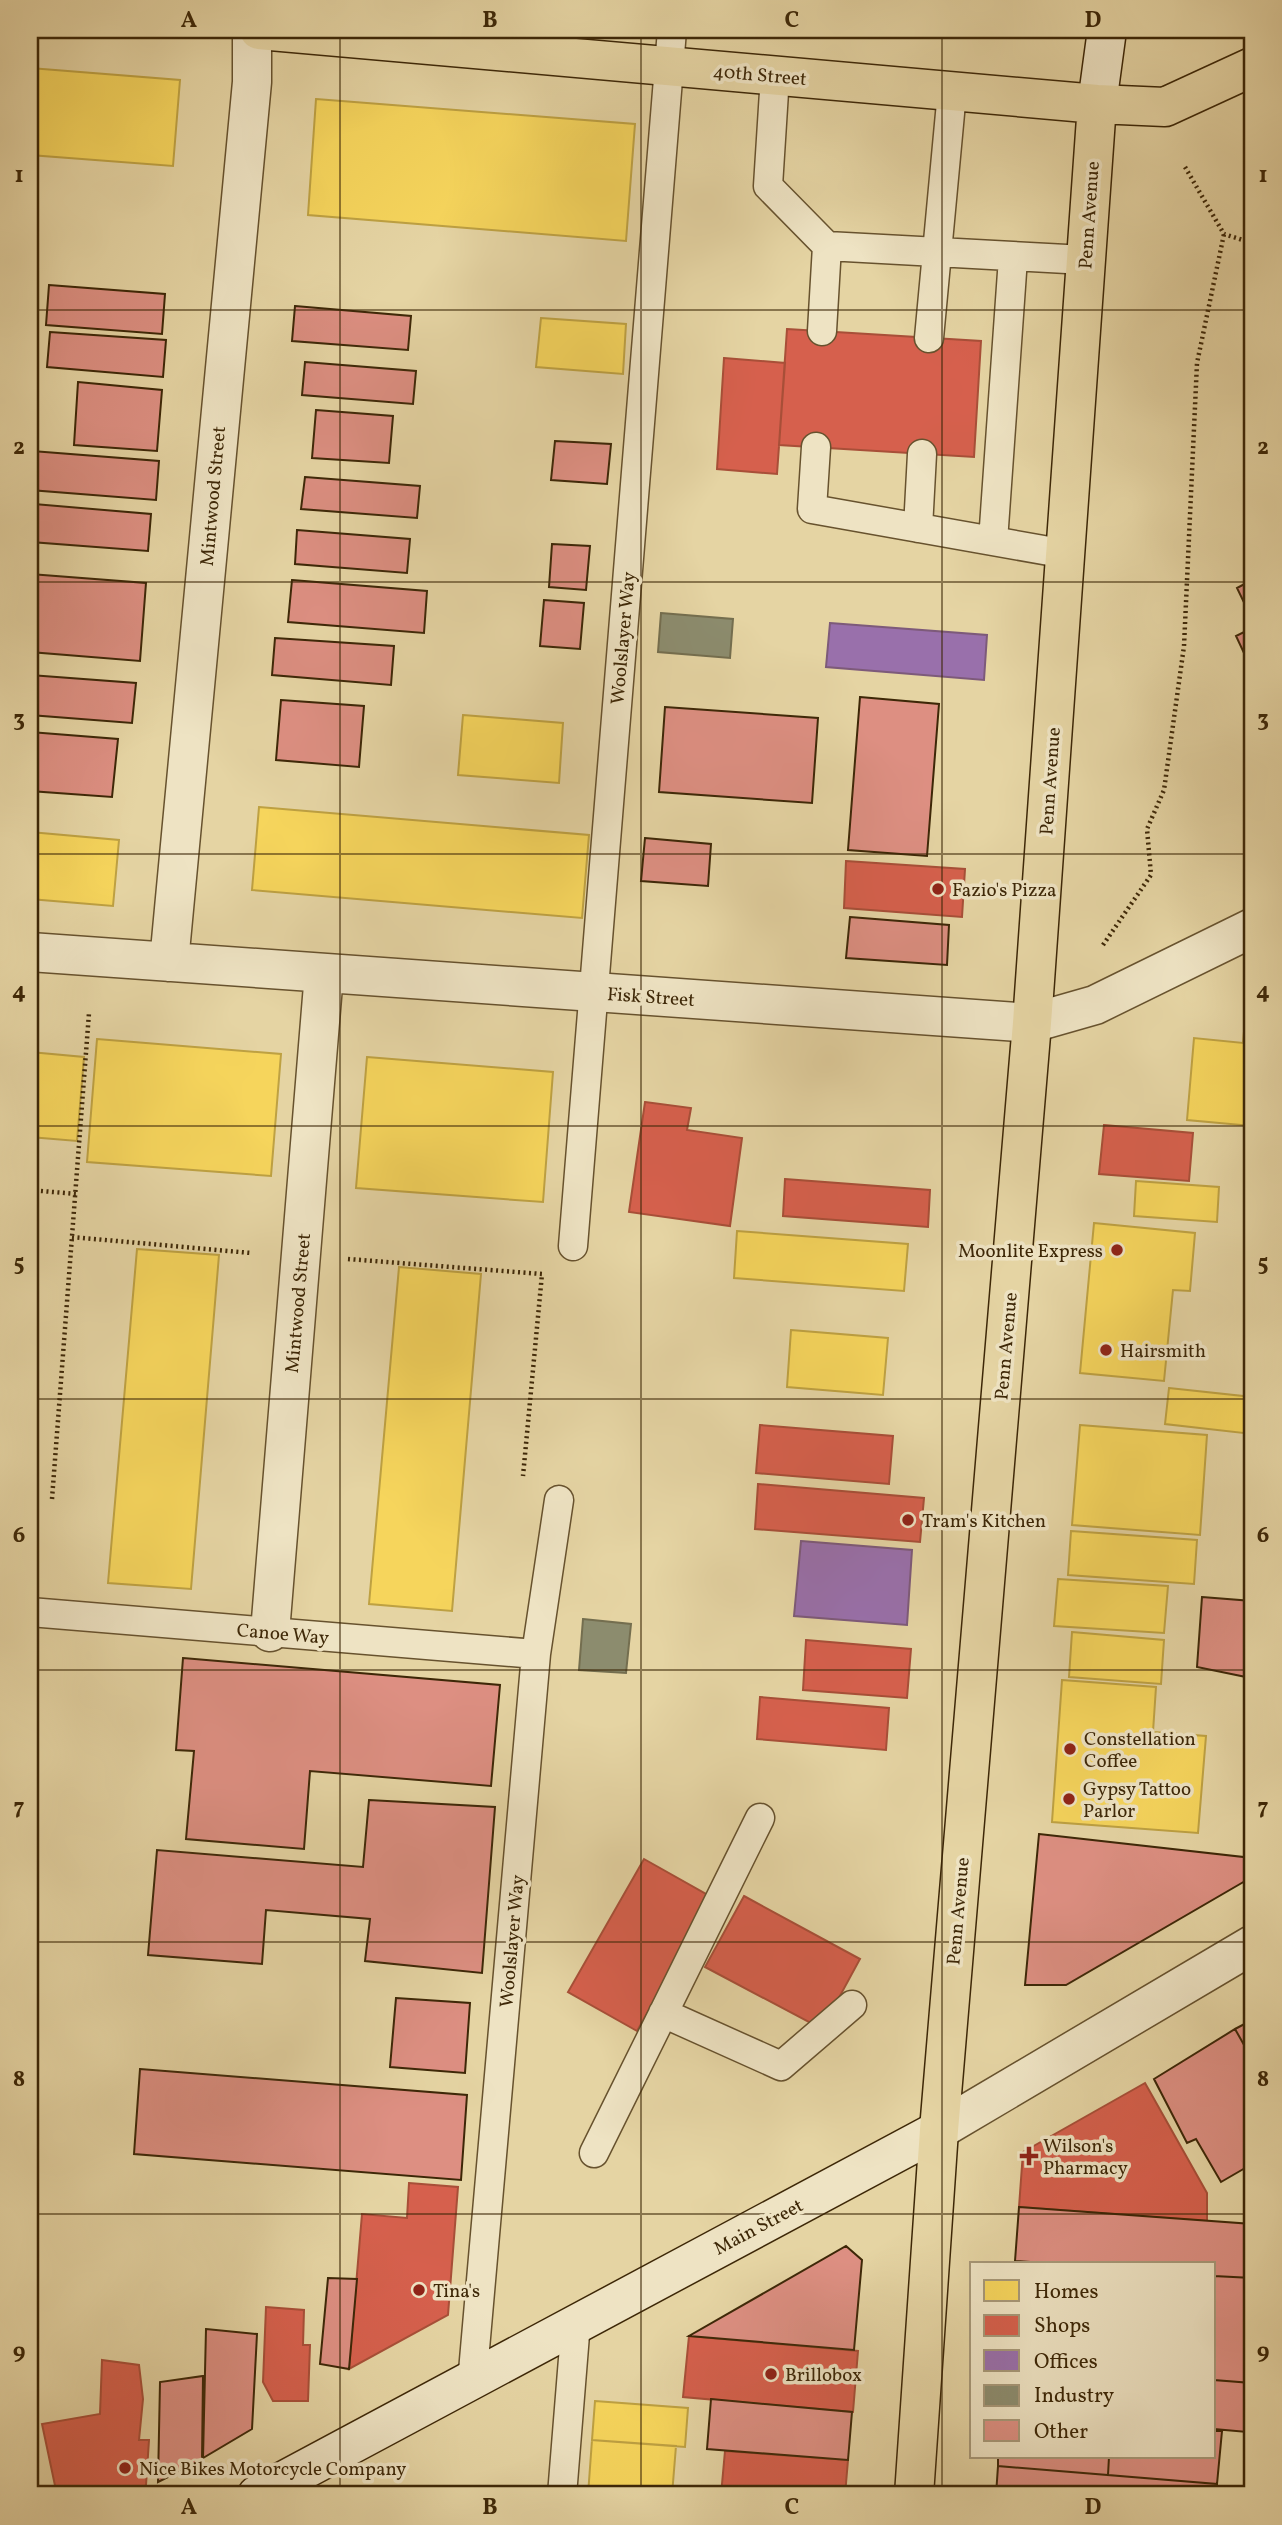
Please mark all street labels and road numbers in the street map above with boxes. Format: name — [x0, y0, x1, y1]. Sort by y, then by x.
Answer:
street label: 40th Street — [712, 59, 808, 93]
street label: Penn Avenue — [1073, 160, 1107, 270]
street label: Mintwood Street — [195, 425, 233, 567]
street label: Woolslayer Way — [605, 571, 643, 706]
street label: Penn Avenue — [1034, 726, 1068, 836]
street label: Fisk Street — [606, 982, 696, 1014]
street label: Mintwood Street — [280, 1232, 318, 1374]
street label: Penn Avenue — [989, 1291, 1025, 1401]
street label: Canoe Way — [236, 1618, 330, 1652]
street label: Penn Avenue — [941, 1856, 977, 1966]
street label: Woolslayer Way — [494, 1874, 532, 2009]
street label: Main Street — [710, 2193, 809, 2262]

